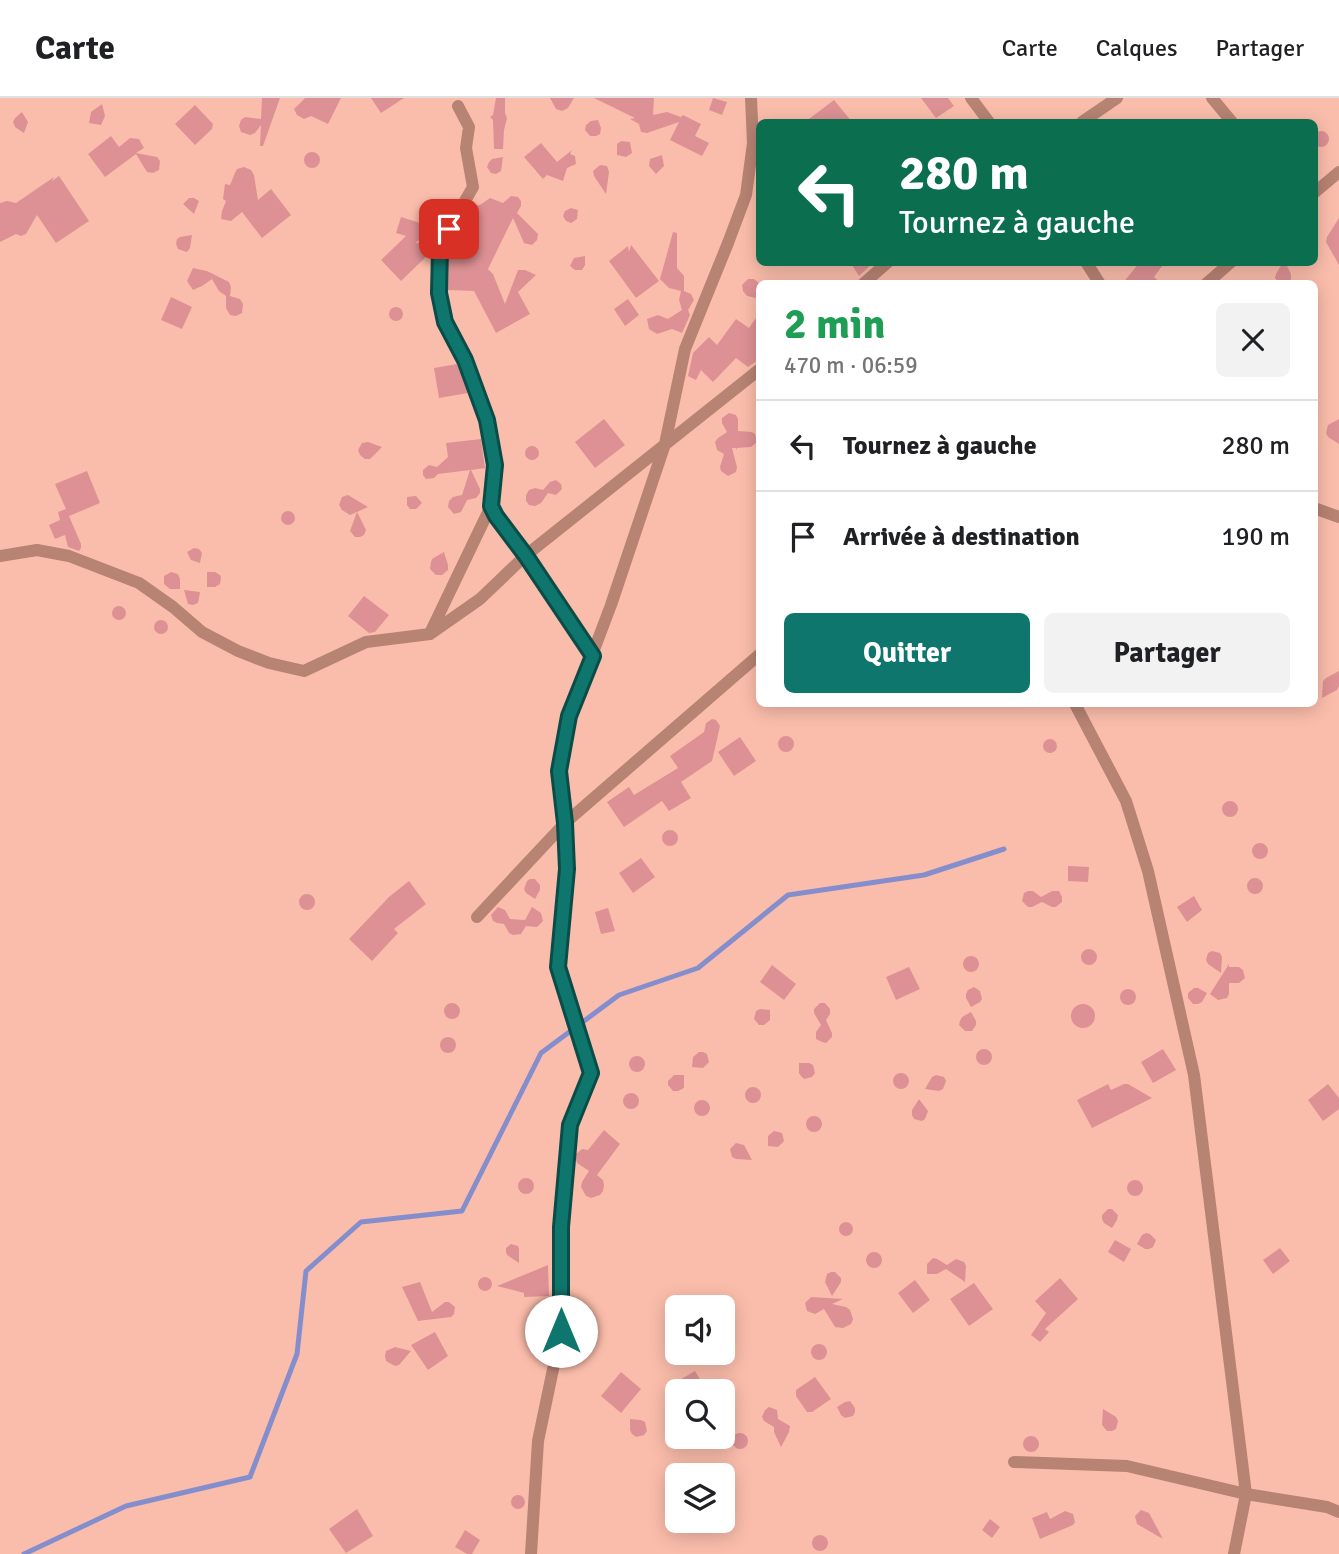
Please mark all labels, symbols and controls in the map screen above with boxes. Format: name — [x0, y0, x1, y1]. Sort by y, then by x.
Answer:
text: Carte — [35, 28, 115, 69]
text: Carte — [1002, 33, 1058, 63]
text: Calques — [1096, 33, 1177, 63]
text: Partager — [1215, 33, 1304, 63]
text: 280 m — [899, 143, 1029, 203]
icon: left — [784, 147, 875, 238]
pin — [419, 199, 479, 259]
text: Tournez à gauche — [899, 203, 1135, 242]
icon: arrive — [430, 210, 468, 248]
text: 2 min — [784, 299, 885, 350]
button: close — [1216, 303, 1290, 377]
text: 470 m · 06:59 — [784, 351, 918, 380]
icon: left — [784, 427, 822, 465]
text: Tournez à gauche — [843, 430, 1037, 462]
text: 280 m — [1221, 430, 1290, 462]
icon: arrive — [784, 518, 822, 556]
text: Arrivée à destination — [843, 521, 1080, 553]
text: 190 m — [1221, 521, 1290, 553]
button: Quitter — [784, 613, 1030, 693]
button: Partager — [1044, 613, 1290, 693]
position arrow — [524, 1294, 598, 1368]
map controls — [665, 1295, 735, 1533]
button: sound — [665, 1295, 735, 1365]
button: search — [665, 1379, 735, 1449]
button: layers — [665, 1463, 735, 1533]

